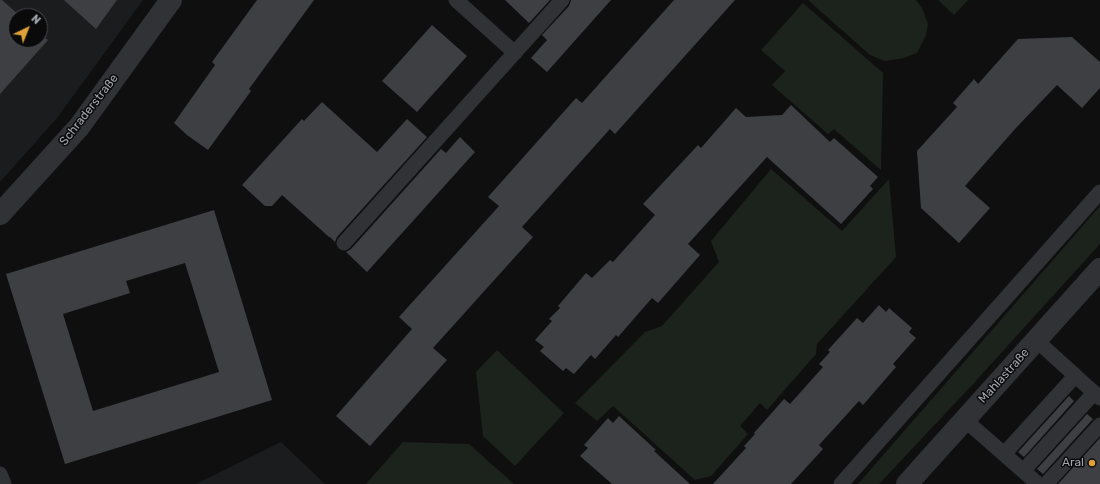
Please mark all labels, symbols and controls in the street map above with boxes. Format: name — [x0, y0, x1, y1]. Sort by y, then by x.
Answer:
north arrow — [8, 8, 48, 48]
text: N — [29, 12, 43, 27]
street label: Schraderstraße — [57, 71, 121, 149]
street label: Mahlastraße — [976, 346, 1032, 406]
place label: Aral — [1062, 456, 1084, 470]
marker: Aral — [1087, 458, 1097, 468]

